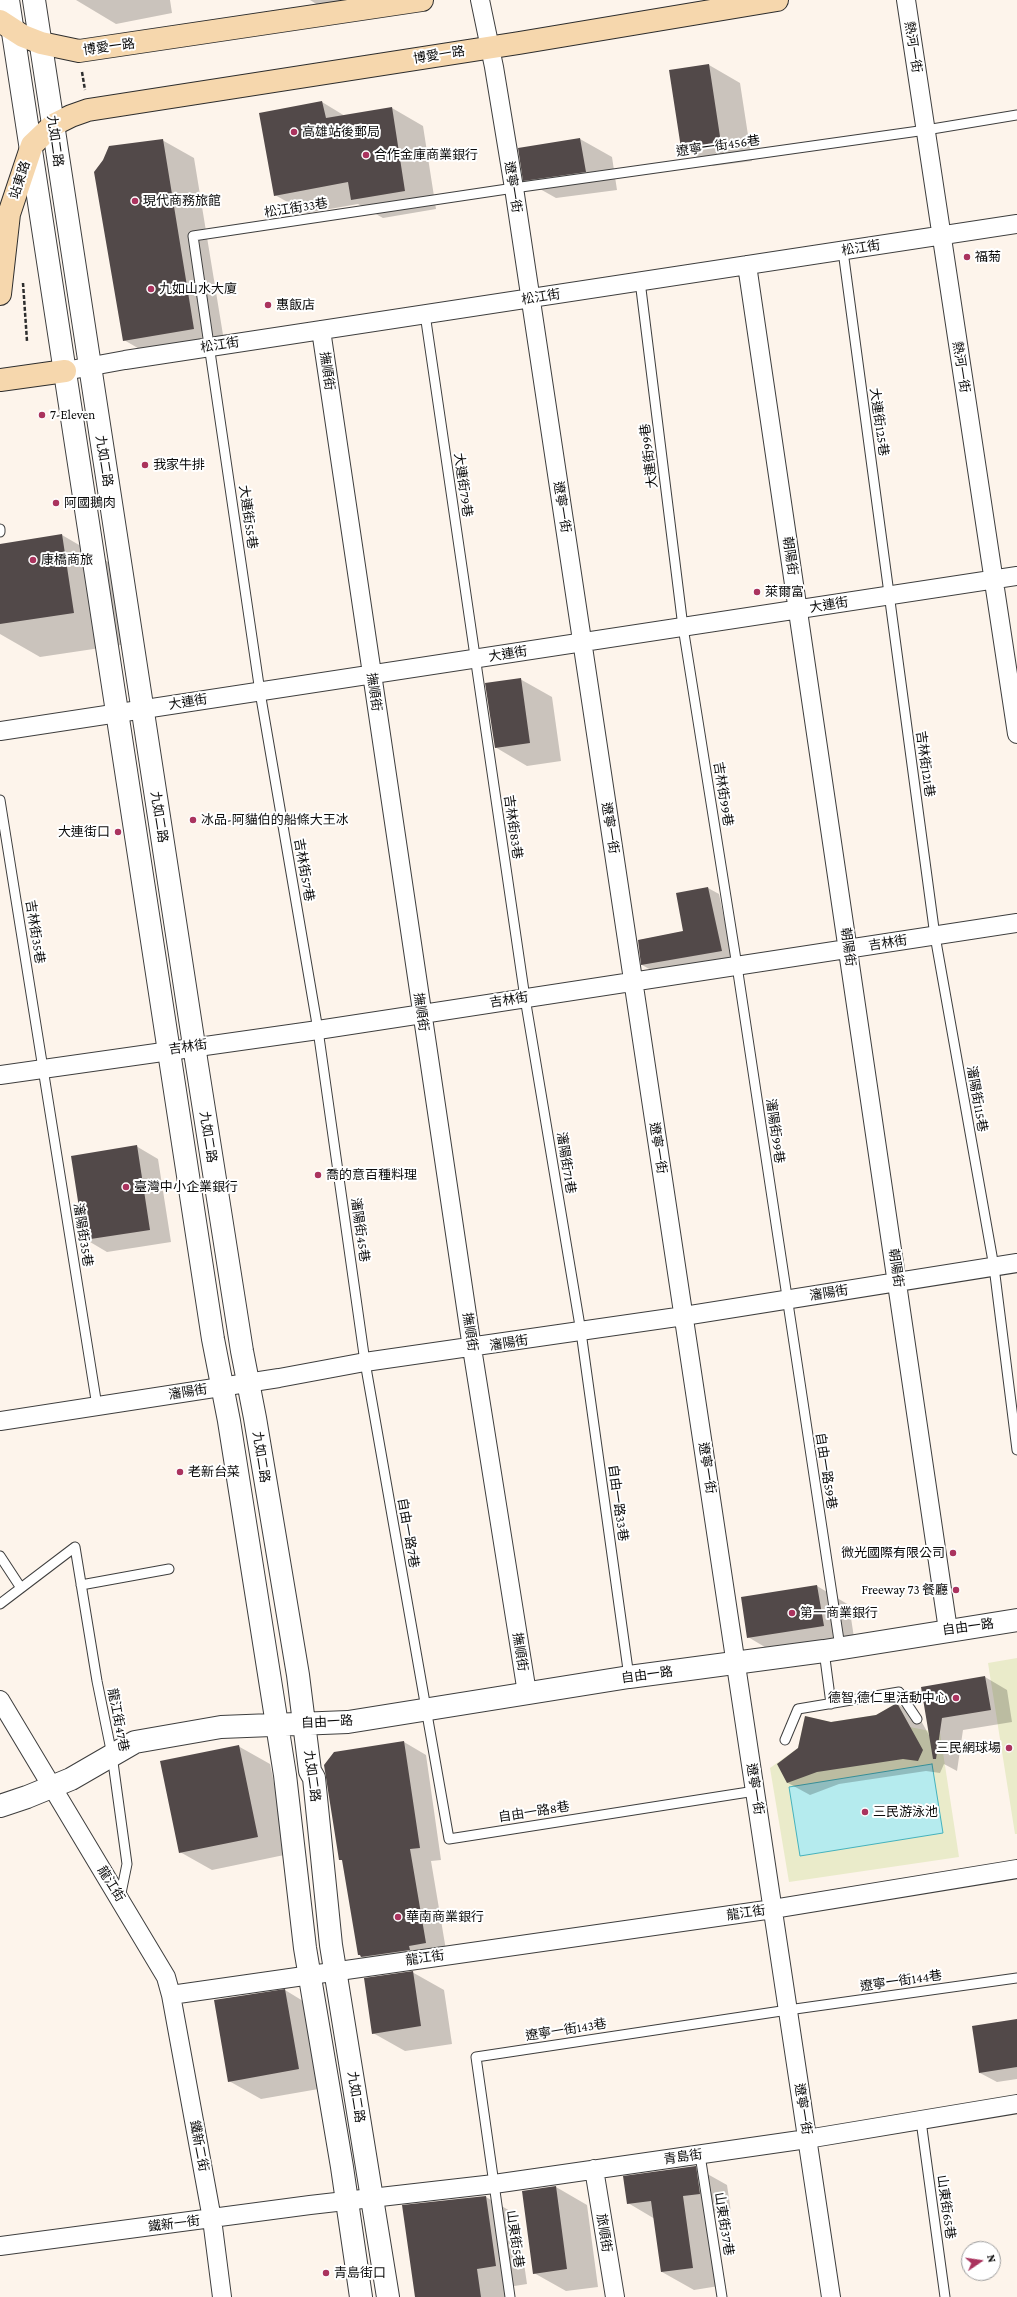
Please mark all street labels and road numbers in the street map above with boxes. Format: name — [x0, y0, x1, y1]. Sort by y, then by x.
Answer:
street label: 熱河一街 — [901, 20, 925, 74]
street label: 博愛一路 — [82, 36, 136, 58]
street label: 博愛一路 — [412, 43, 466, 67]
street label: 九如二路 — [44, 114, 66, 168]
street label: 遼寧一街456巷 — [675, 132, 761, 160]
street label: 站東路 — [7, 159, 33, 201]
street label: 遼寧一街 — [501, 160, 525, 214]
street label: 松江街33巷 — [263, 195, 329, 221]
street label: 松江街 — [841, 237, 881, 259]
street label: 松江街 — [521, 286, 561, 308]
street label: 松江街 — [200, 334, 240, 356]
street label: 熱河一街 — [949, 340, 973, 394]
street label: 撫順街 — [317, 351, 337, 391]
street label: 大連街125巷 — [866, 387, 892, 457]
street label: 大連街99巷 — [637, 423, 661, 489]
street label: 九如二路 — [92, 434, 116, 488]
street label: 大連街79巷 — [451, 452, 475, 518]
street label: 遼寧一街 — [550, 480, 574, 534]
street label: 大連街55巷 — [236, 484, 260, 550]
street label: 朝陽街 — [780, 536, 800, 576]
street label: 大連街 — [809, 594, 849, 616]
street label: 大連街 — [488, 643, 528, 665]
street label: 撫順街 — [364, 672, 384, 712]
street label: 大連街 — [168, 691, 208, 713]
street label: 吉林街121巷 — [913, 730, 937, 798]
street label: 吉林街99巷 — [710, 761, 736, 827]
street label: 九如二路 — [147, 790, 171, 844]
street label: 吉林街83巷 — [501, 794, 525, 860]
street label: 遼寧一街 — [598, 801, 622, 855]
street label: 吉林街57巷 — [291, 837, 317, 903]
street label: 吉林街35巷 — [22, 899, 48, 965]
street label: 朝陽街 — [838, 927, 858, 967]
street label: 吉林街 — [868, 932, 908, 954]
street label: 吉林街 — [489, 989, 529, 1011]
street label: 撫順街 — [411, 992, 431, 1032]
street label: 吉林街 — [168, 1037, 208, 1057]
street label: 瀋陽街115巷 — [964, 1065, 990, 1133]
street label: 瀋陽街99巷 — [763, 1098, 787, 1164]
street label: 九如二路 — [196, 1110, 220, 1164]
street label: 遼寧一街 — [646, 1121, 670, 1175]
street label: 瀋陽街71巷 — [553, 1131, 579, 1195]
street label: 瀋陽街45巷 — [348, 1197, 372, 1263]
street label: 瀋陽街35巷 — [70, 1202, 96, 1268]
street label: 朝陽街 — [886, 1248, 906, 1288]
street label: 瀋陽街 — [809, 1282, 849, 1304]
street label: 撫順街 — [459, 1312, 481, 1352]
street label: 瀋陽街 — [489, 1332, 529, 1354]
street label: 瀋陽街 — [168, 1381, 208, 1403]
street label: 九如二路 — [249, 1430, 273, 1484]
street label: 自由一路59巷 — [812, 1431, 840, 1511]
street label: 遼寧一街 — [695, 1441, 719, 1495]
street label: 自由一路33巷 — [605, 1464, 631, 1542]
street label: 自由一路7巷 — [394, 1497, 422, 1569]
street label: 自由一路 — [941, 1616, 995, 1638]
street label: 撫順街 — [509, 1632, 531, 1672]
street label: 自由一路 — [620, 1664, 674, 1686]
street label: 龍江街47巷 — [104, 1687, 132, 1753]
street label: 自由一路 — [301, 1713, 353, 1731]
street label: 九如二路 — [301, 1749, 323, 1803]
street label: 遼寧一街 — [743, 1762, 767, 1816]
street label: 自由一路8巷 — [497, 1799, 571, 1825]
street label: 龍江街 — [94, 1863, 128, 1905]
street label: 龍江街 — [726, 1903, 766, 1923]
street label: 龍江街 — [405, 1948, 445, 1968]
street label: 遼寧一街144巷 — [859, 1968, 943, 1994]
street label: 遼寧一街143巷 — [524, 2016, 608, 2044]
street label: 九如二路 — [344, 2070, 368, 2124]
street label: 遼寧一街 — [791, 2082, 815, 2136]
street label: 鐵新二街 — [186, 2119, 212, 2173]
street label: 青島街 — [663, 2147, 703, 2167]
street label: 山東街65巷 — [934, 2174, 958, 2240]
street label: 山東街37巷 — [711, 2191, 737, 2257]
street label: 山東街5巷 — [503, 2209, 527, 2269]
street label: 鐵新一街 — [147, 2213, 201, 2235]
street label: 旅順街 — [593, 2213, 615, 2253]

